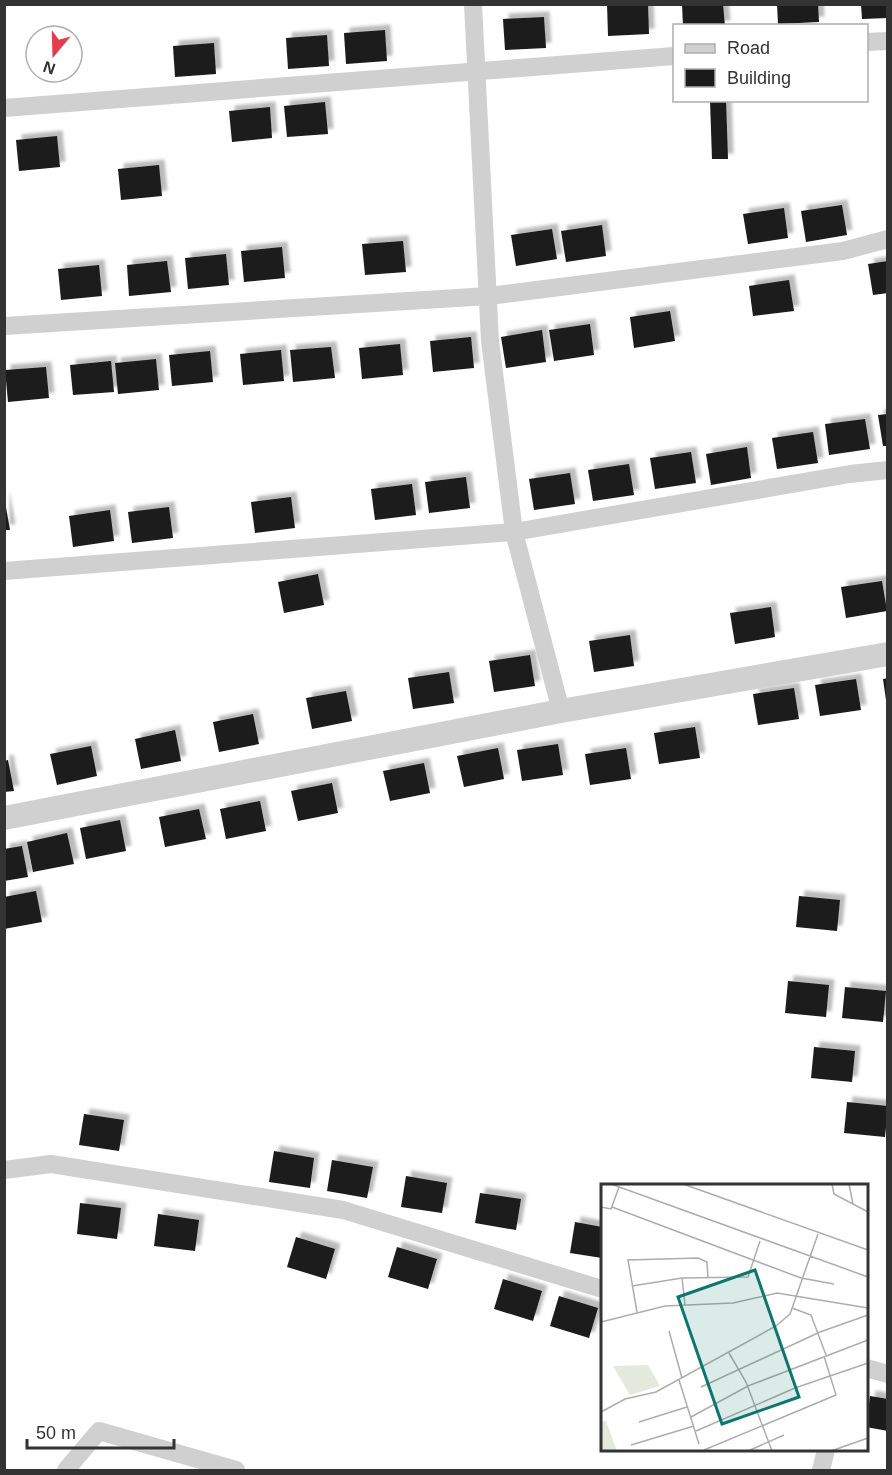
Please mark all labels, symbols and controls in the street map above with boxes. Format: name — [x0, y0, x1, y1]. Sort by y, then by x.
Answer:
north arrow — [24, 24, 84, 84]
legend — [673, 24, 868, 102]
text: Road — [727, 38, 770, 58]
text: N — [41, 58, 58, 78]
text: Building — [727, 68, 791, 88]
inset map — [601, 1184, 868, 1451]
scale bar — [27, 1412, 174, 1450]
text: 50 m — [36, 1423, 76, 1443]

